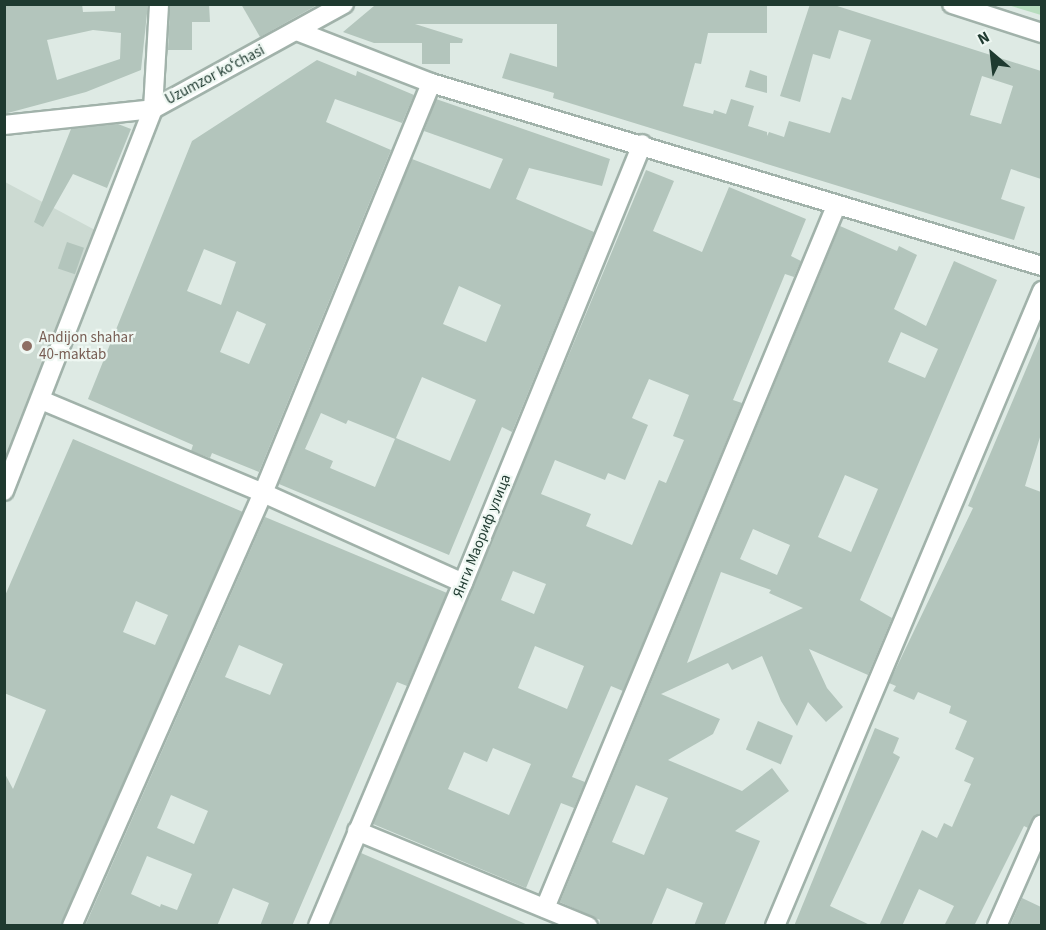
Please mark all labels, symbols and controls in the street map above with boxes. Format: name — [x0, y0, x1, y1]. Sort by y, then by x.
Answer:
north arrow — [962, 24, 1022, 84]
text: N — [974, 26, 993, 50]
street label: Uzumzor koʻchasi — [162, 41, 268, 109]
place label: Andijon shahar 40-maktab — [39, 328, 133, 363]
marker: Andijon shahar 40-maktab — [20, 339, 34, 353]
street label: Янги Маориф улица — [449, 472, 515, 600]

